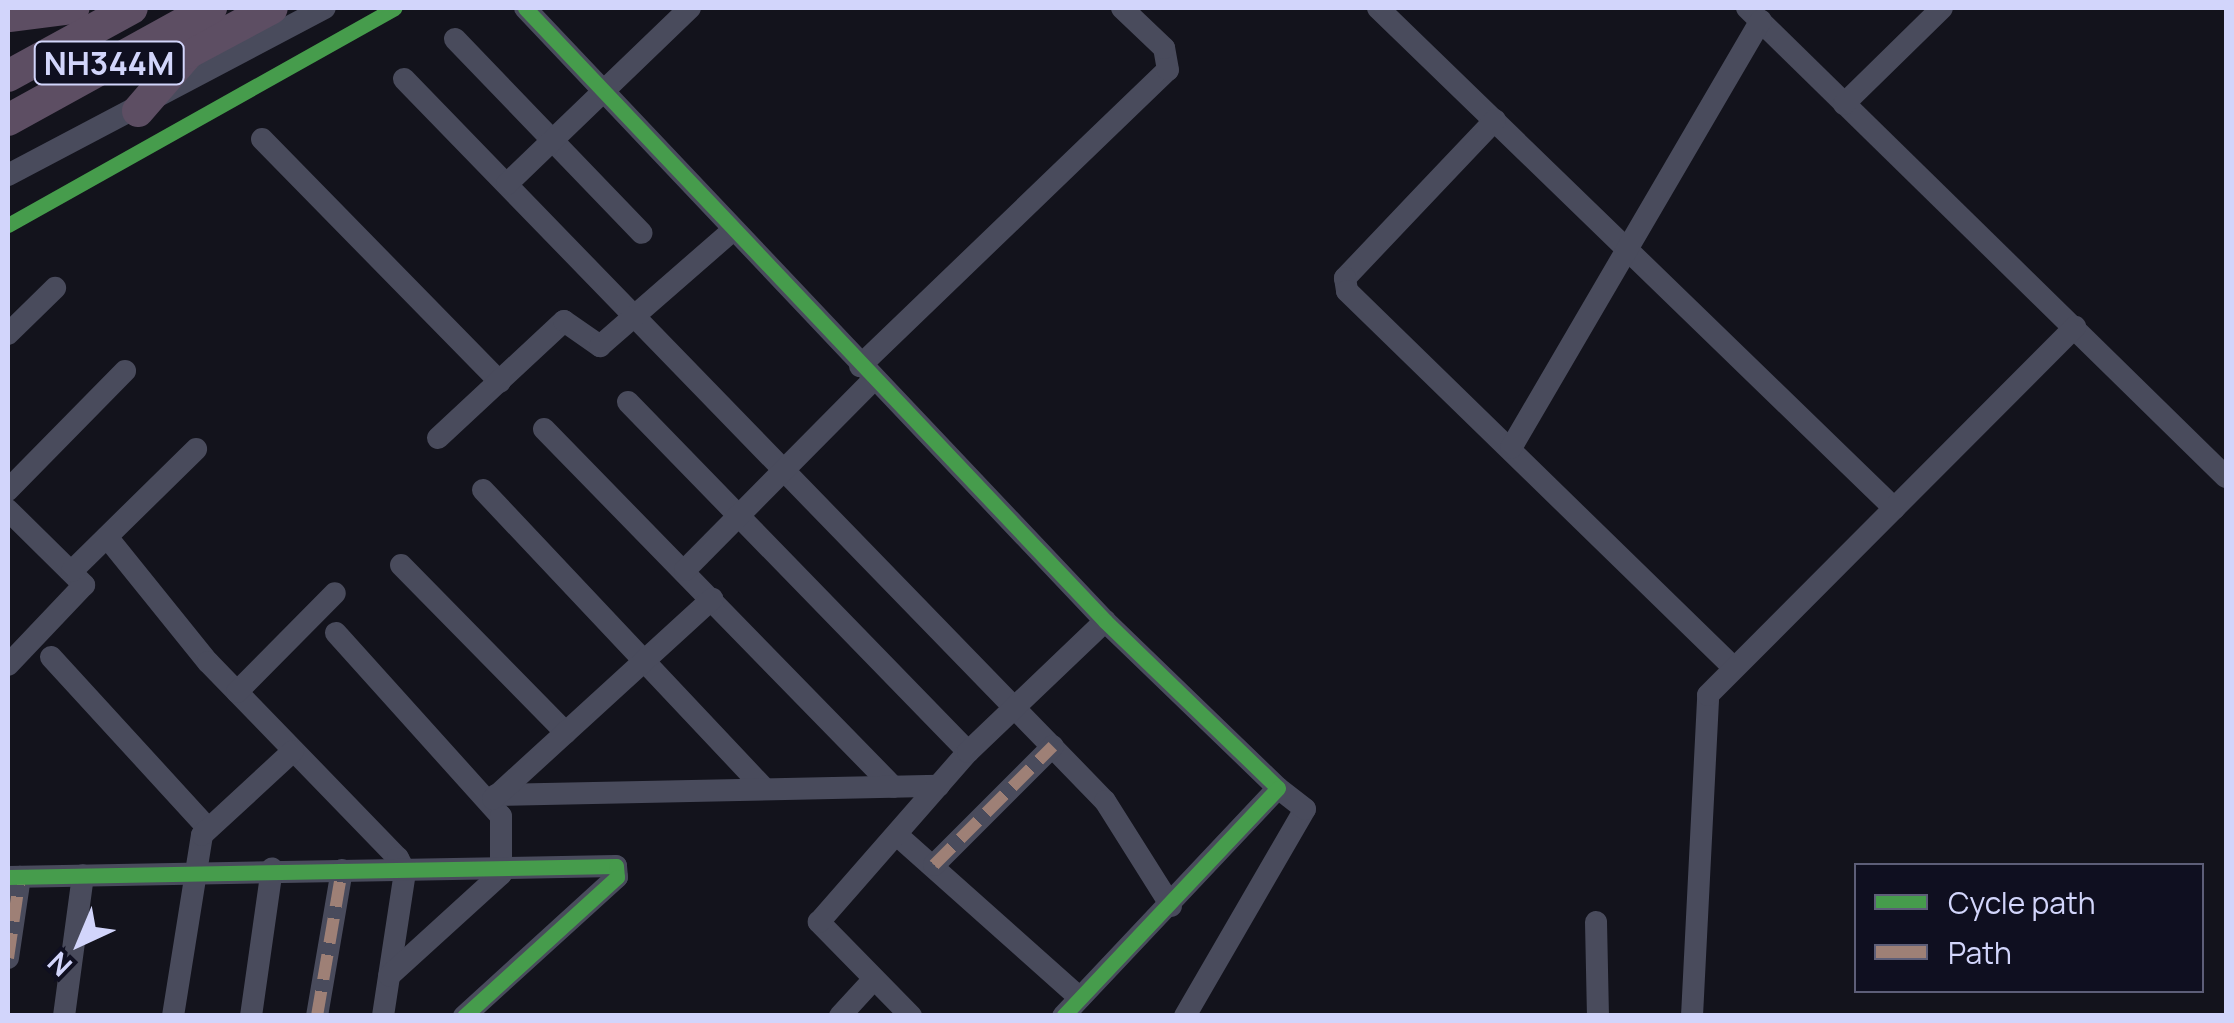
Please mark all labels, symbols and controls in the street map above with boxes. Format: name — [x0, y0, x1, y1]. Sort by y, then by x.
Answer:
road number: NH344M — [32, 36, 186, 90]
legend — [1854, 863, 2204, 993]
text: Cycle path — [1948, 882, 2096, 923]
north arrow — [30, 893, 130, 993]
text: Path — [1948, 932, 2012, 973]
text: N — [39, 944, 80, 985]

